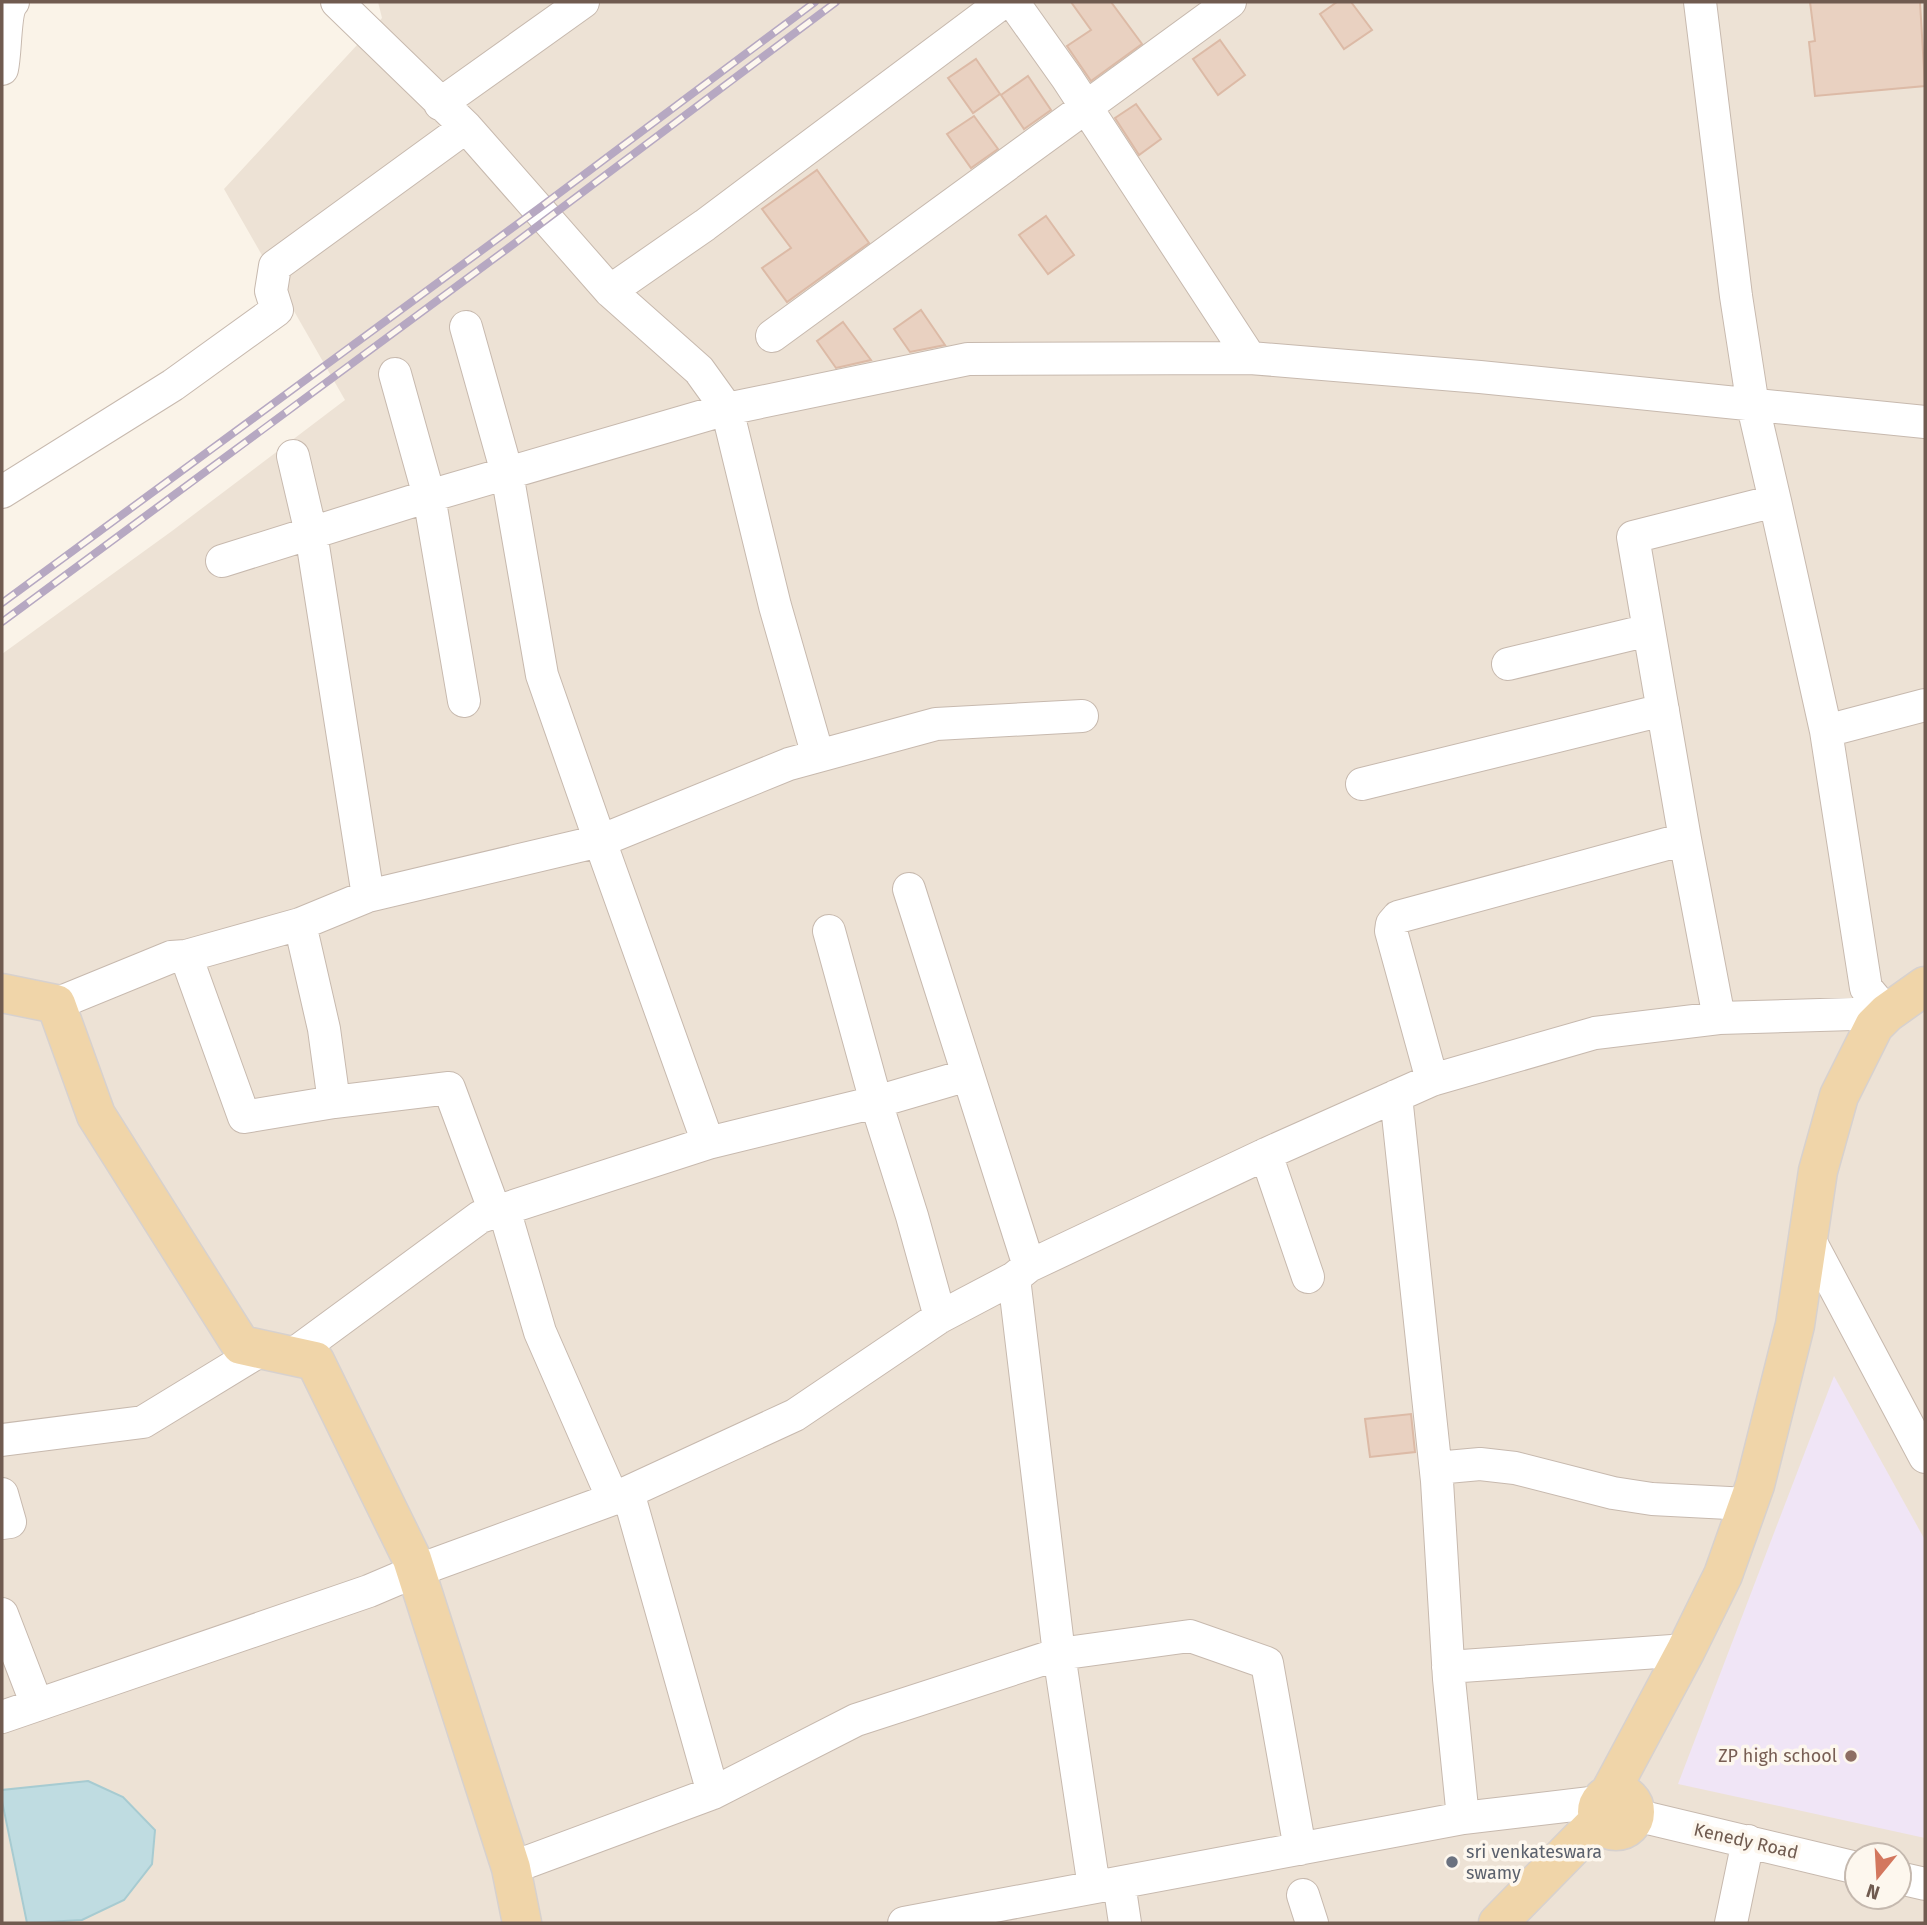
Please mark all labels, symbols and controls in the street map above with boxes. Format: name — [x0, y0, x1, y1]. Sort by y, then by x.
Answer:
place label: ZP high school — [1718, 1745, 1837, 1767]
marker: ZP high school — [1843, 1748, 1859, 1764]
street label: Kenedy Road — [1692, 1818, 1800, 1864]
place label: sri venkateswara swamy — [1466, 1841, 1602, 1884]
north arrow — [1843, 1841, 1913, 1911]
marker: sri venkateswara swamy — [1444, 1854, 1460, 1870]
text: N — [1863, 1879, 1882, 1905]

